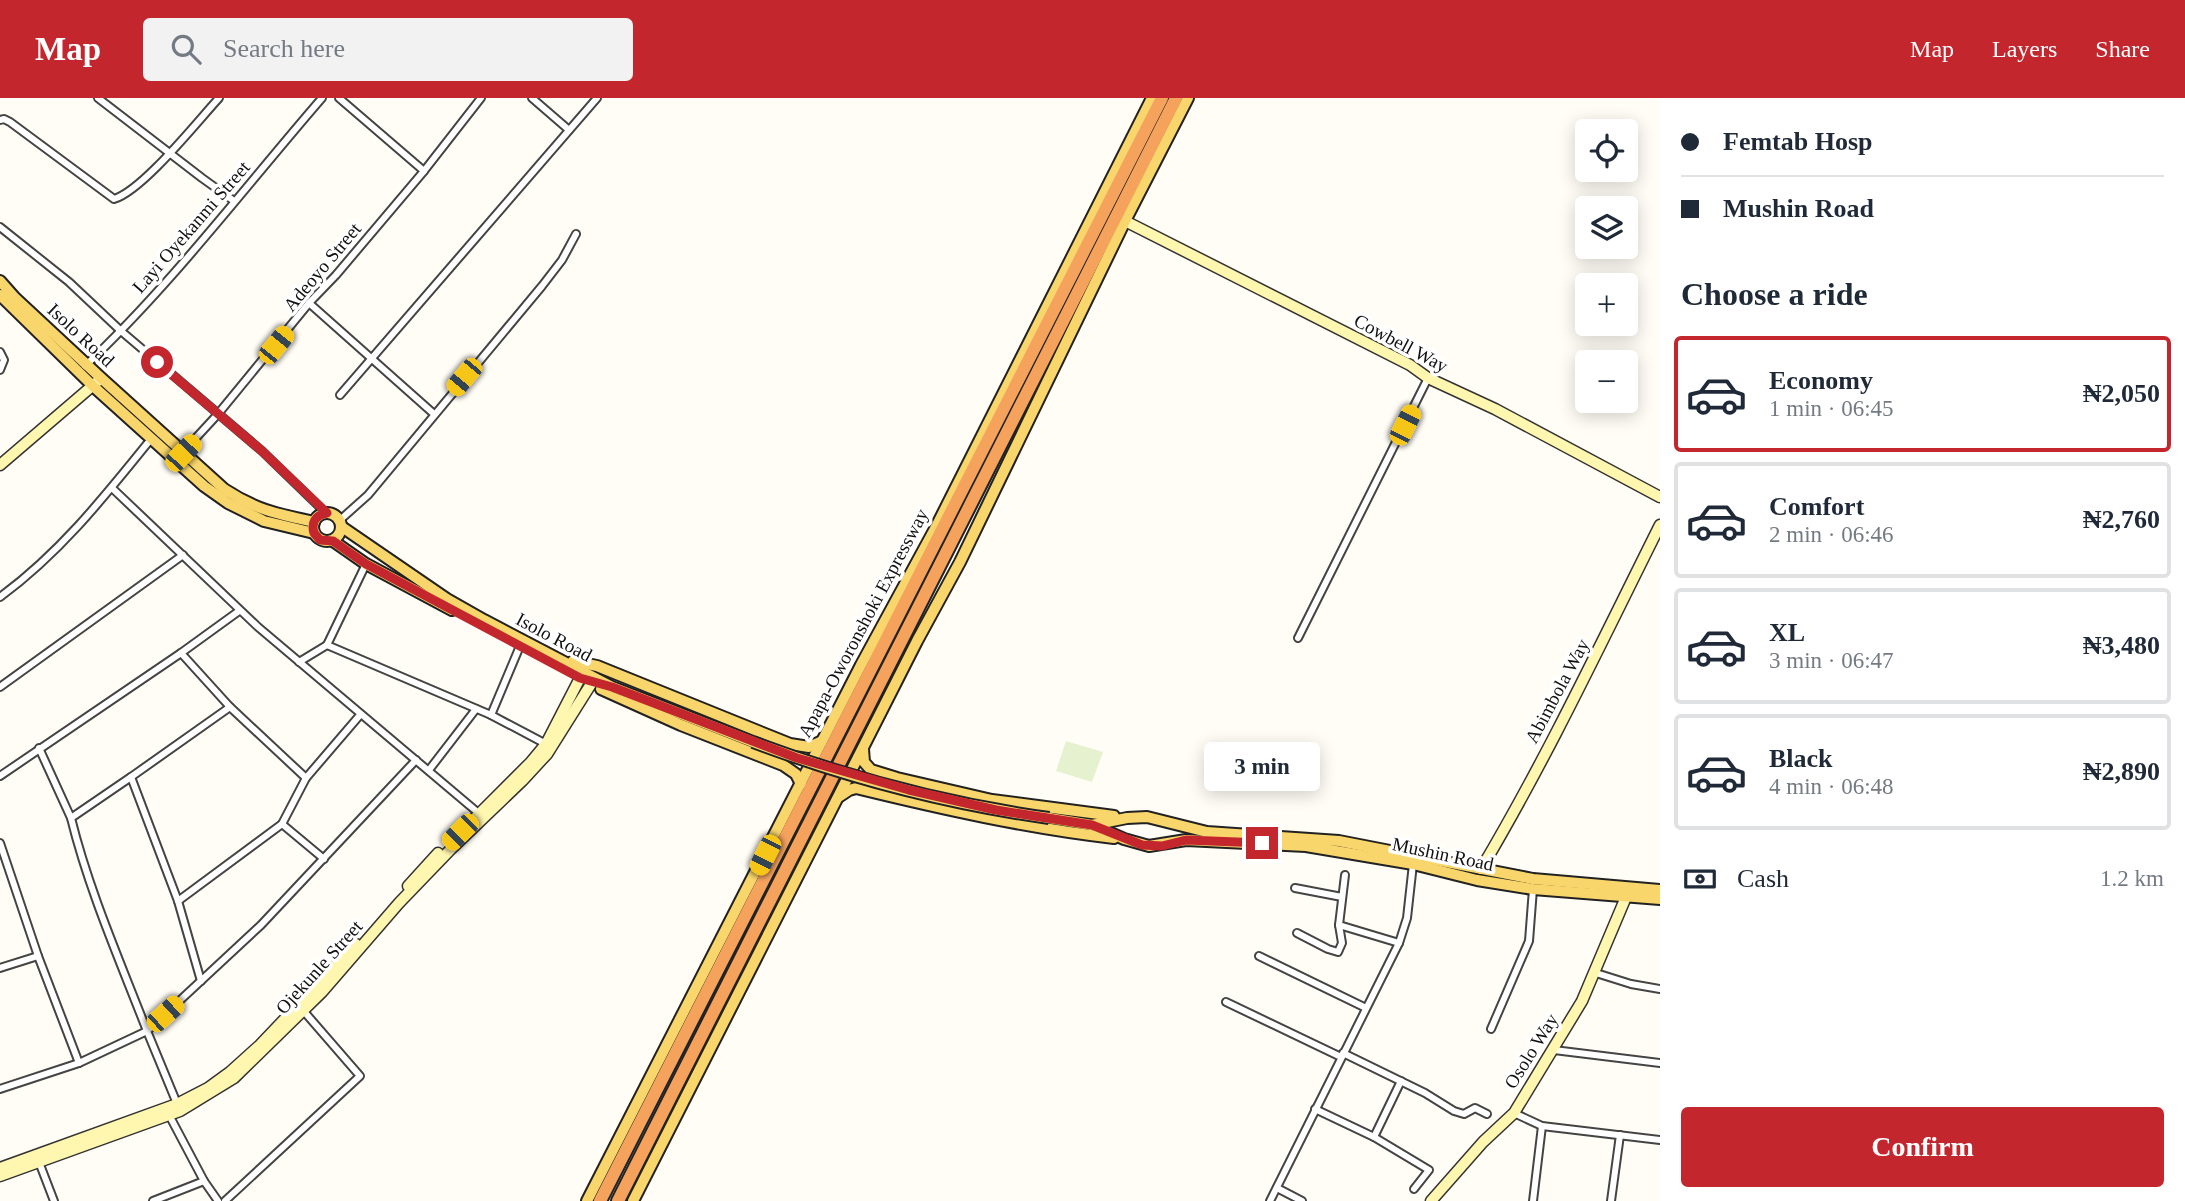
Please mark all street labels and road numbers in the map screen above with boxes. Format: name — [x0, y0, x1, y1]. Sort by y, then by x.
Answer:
street label: Layi Oyekanmi Street — [128, 156, 254, 297]
street label: Adeoyo Street — [279, 218, 366, 316]
street label: Isolo Road — [44, 299, 119, 371]
street label: Cowbell Way — [1351, 310, 1452, 377]
street label: Apapa-Oworonshoki Expressway — [794, 505, 933, 741]
street label: Isolo Road — [512, 608, 596, 666]
street label: Abimbola Way — [1521, 635, 1593, 747]
street label: Mushin Road — [1390, 833, 1496, 875]
street label: Ojekunle Street — [271, 915, 367, 1018]
street label: Osolo Way — [1500, 1009, 1562, 1092]

